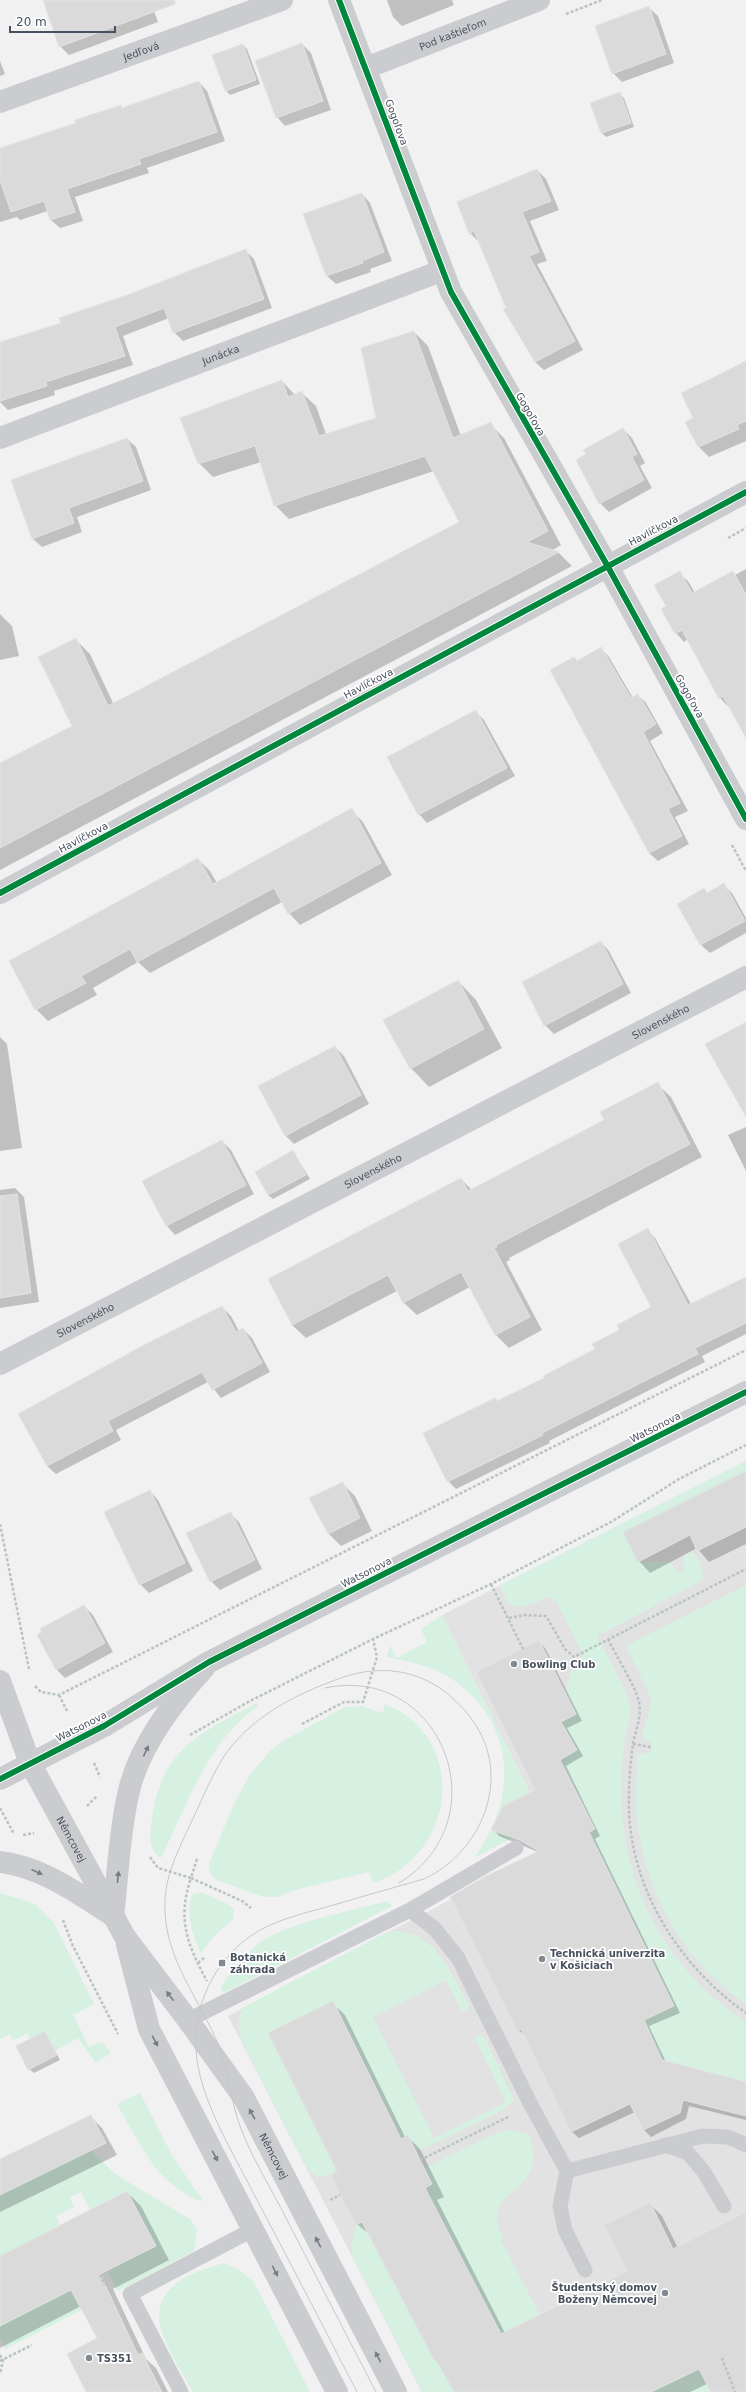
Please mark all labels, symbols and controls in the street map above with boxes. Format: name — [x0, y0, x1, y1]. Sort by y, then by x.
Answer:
scale bar — [10, 8, 115, 34]
text: 20 m — [16, 15, 47, 29]
street label: Pod kaštieľom — [418, 16, 488, 53]
street label: Jedľová — [121, 40, 161, 63]
street label: Gogoľova — [383, 98, 410, 147]
street label: Junácka — [200, 343, 241, 367]
street label: Gogoľova — [514, 391, 547, 438]
street label: Havlíčkova — [627, 513, 680, 548]
street label: Havlíčkova — [342, 666, 395, 701]
street label: Gogoľova — [673, 672, 706, 720]
street label: Havlíčkova — [57, 820, 110, 855]
street label: Slovenského — [630, 1002, 691, 1041]
street label: Slovenského — [343, 1152, 404, 1190]
street label: Slovenského — [55, 1301, 116, 1340]
street label: Watsonova — [628, 1410, 682, 1445]
street label: Watsonova — [339, 1555, 393, 1590]
marker: Bowling Club — [509, 1659, 519, 1669]
place label: Bowling Club — [522, 1659, 595, 1670]
street label: Watsonova — [54, 1709, 108, 1744]
one-way arrow — [143, 1745, 149, 1757]
street label: Němcovej — [54, 1815, 88, 1864]
one-way arrow — [32, 1869, 43, 1875]
one-way arrow — [114, 1871, 121, 1883]
place label: Technická univerzita v Košiciach — [550, 1948, 665, 1971]
place label: Botanická záhrada — [230, 1952, 286, 1975]
marker: Technická univerzita v Košiciach — [537, 1954, 547, 1964]
marker: Botanická záhrada — [217, 1958, 227, 1968]
one-way arrow — [166, 1990, 174, 2001]
one-way arrow — [152, 2035, 158, 2047]
one-way arrow — [249, 2108, 256, 2120]
street label: Němcovej — [257, 2131, 290, 2181]
one-way arrow — [212, 2150, 219, 2162]
one-way arrow — [315, 2236, 322, 2248]
one-way arrow — [272, 2266, 279, 2277]
place label: Študentský domov Boženy Němcovej — [552, 2281, 657, 2305]
marker: Študentský domov Boženy Němcovej — [660, 2288, 670, 2298]
one-way arrow — [375, 2352, 381, 2363]
marker: TS351 — [84, 2353, 94, 2363]
place label: TS351 — [97, 2353, 132, 2364]

